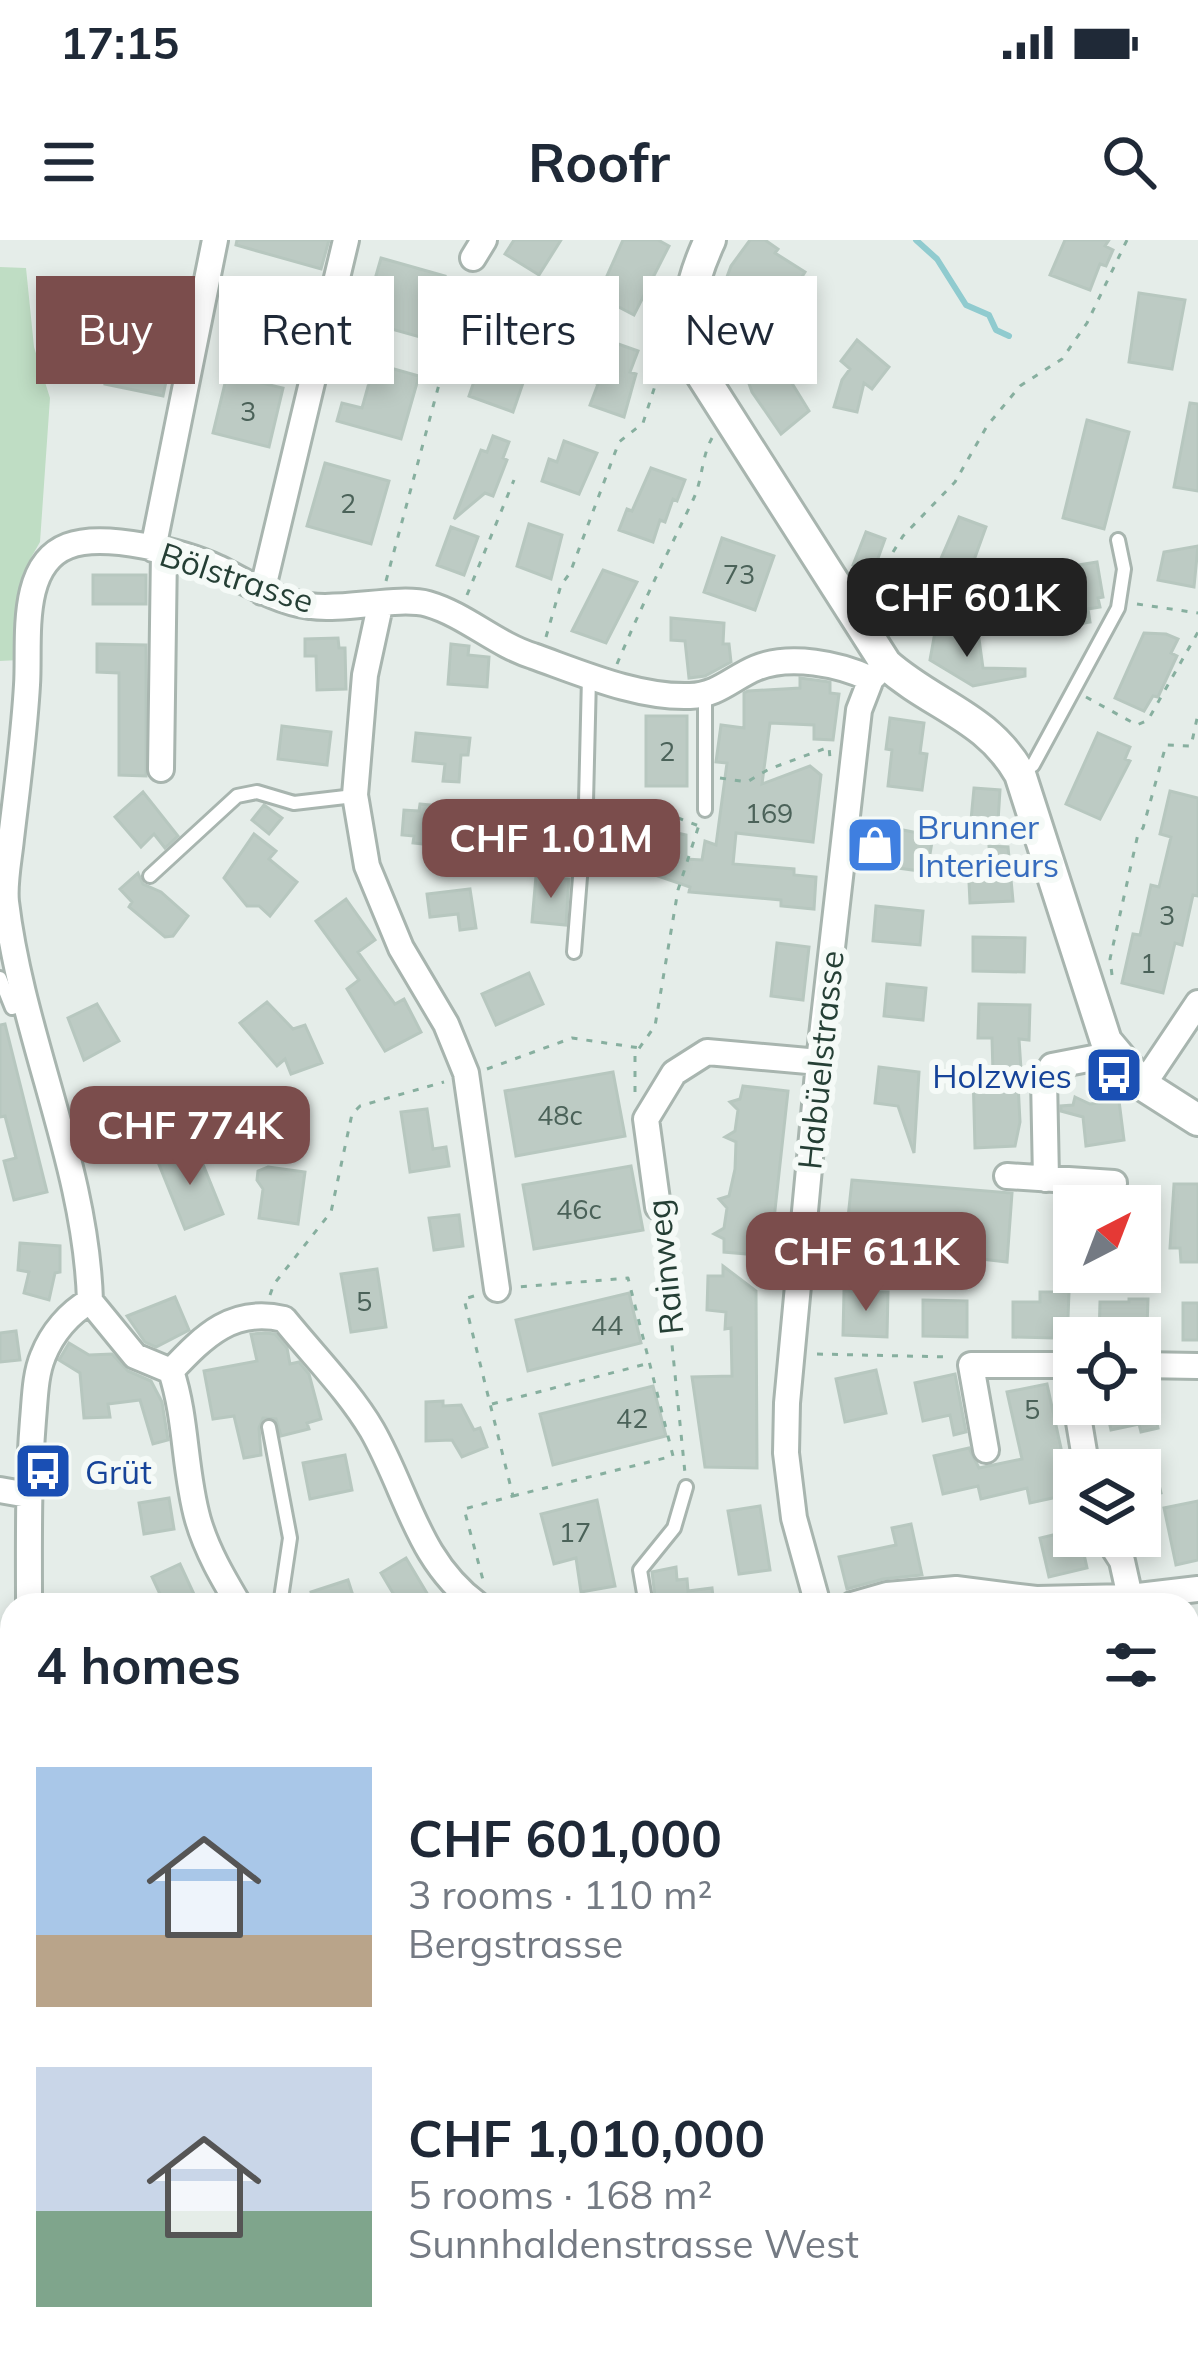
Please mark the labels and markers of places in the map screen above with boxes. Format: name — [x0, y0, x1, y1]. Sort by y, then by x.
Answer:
pin: CHF 601K — [843, 558, 1091, 660]
pin: CHF 1.01M — [414, 799, 688, 901]
place label: Brunner Interieurs — [917, 806, 1059, 885]
shop icon: Brunner Interieurs — [844, 814, 906, 876]
bus stop icon: Holzwies — [1083, 1044, 1145, 1106]
place label: Holzwies — [932, 1055, 1072, 1096]
pin: CHF 774K — [66, 1086, 314, 1188]
pin: CHF 611K — [742, 1212, 990, 1314]
bus stop icon: Grüt — [12, 1440, 74, 1502]
place label: Grüt — [85, 1451, 152, 1492]

